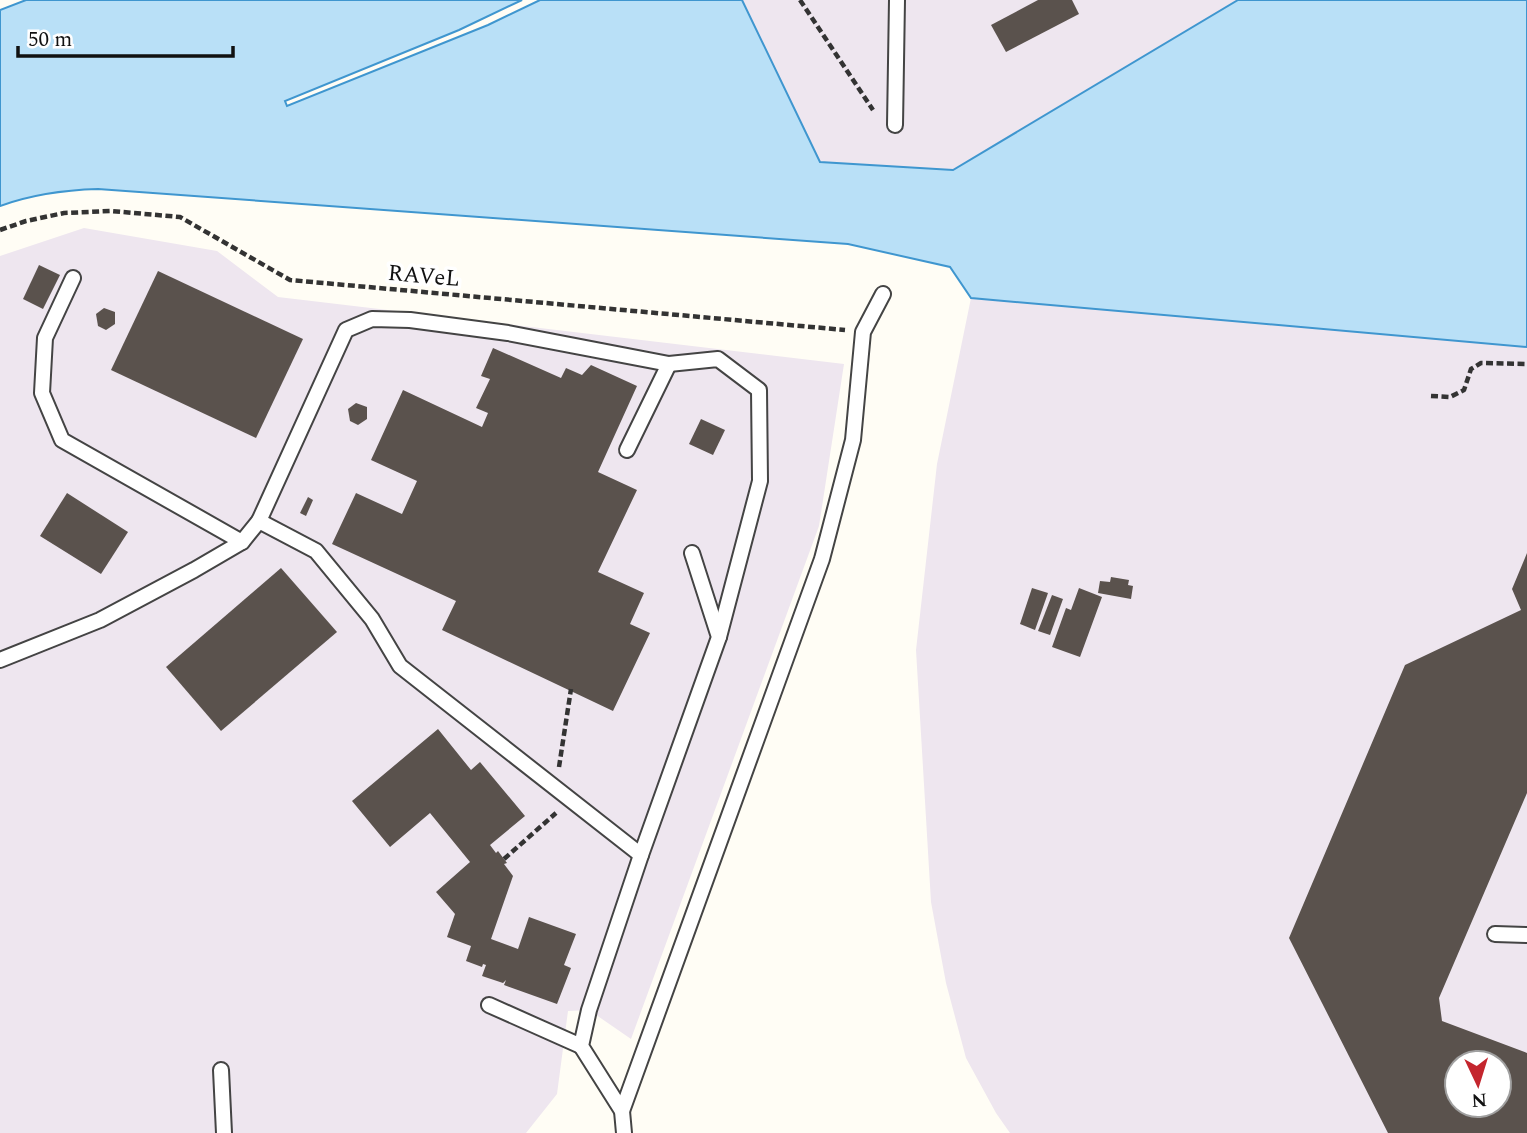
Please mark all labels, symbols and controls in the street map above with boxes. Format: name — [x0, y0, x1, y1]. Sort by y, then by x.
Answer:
scale bar — [18, 14, 233, 58]
text: 50 m — [28, 24, 72, 56]
street label: RAVeL — [386, 256, 461, 297]
north arrow — [1443, 1049, 1513, 1119]
text: N — [1470, 1084, 1488, 1114]

